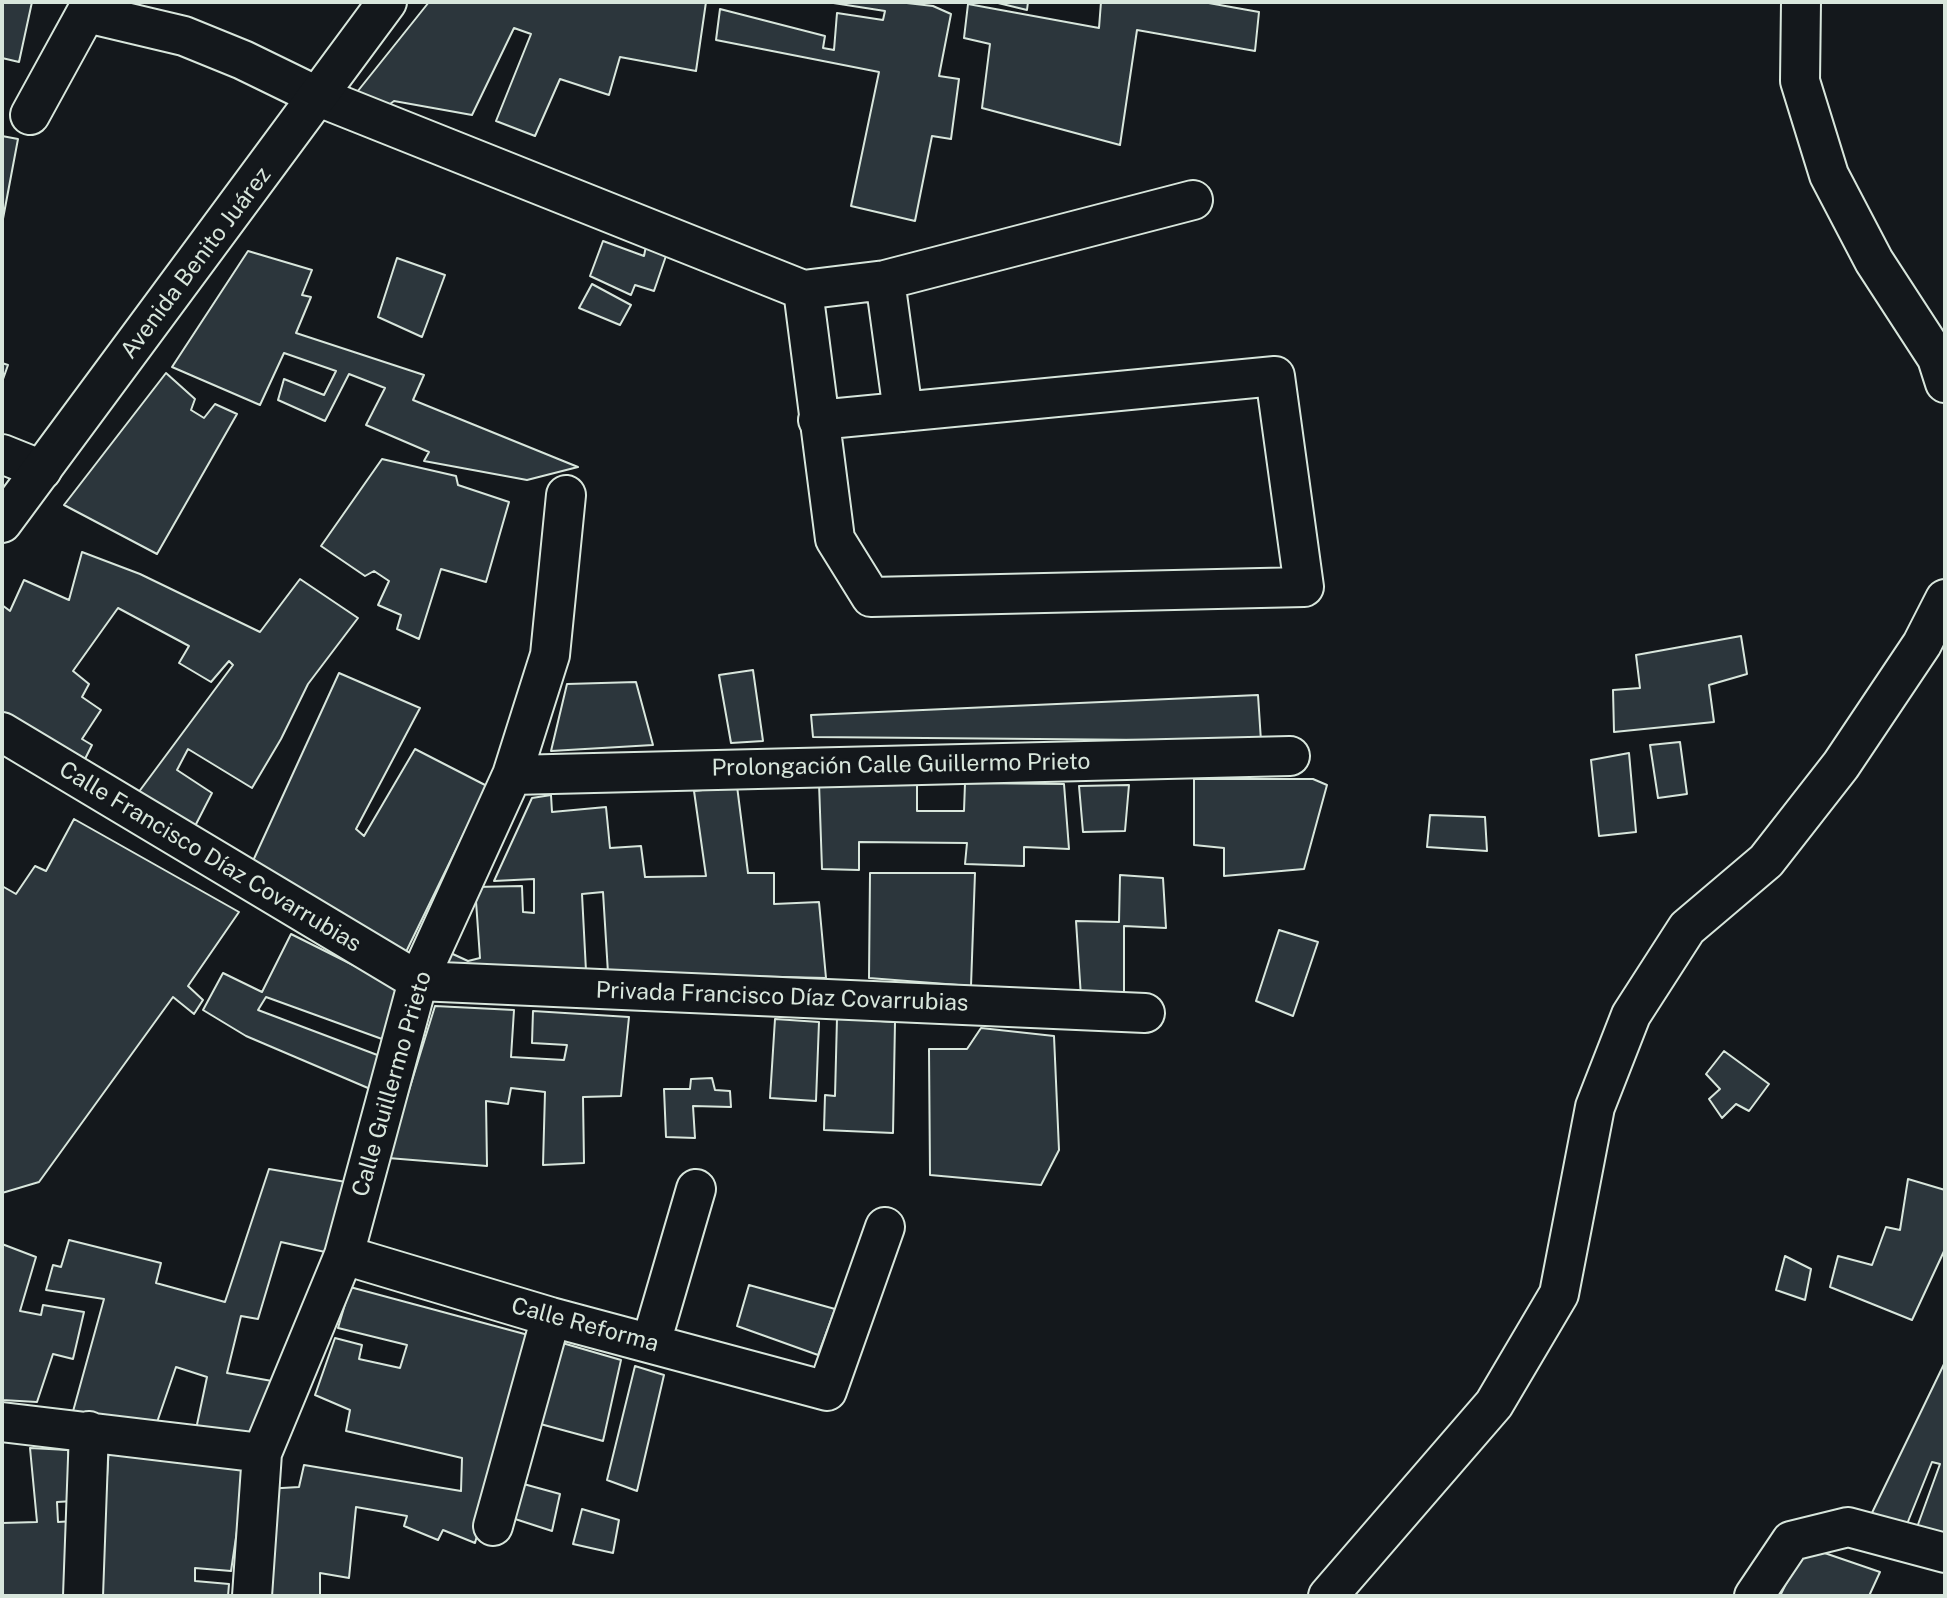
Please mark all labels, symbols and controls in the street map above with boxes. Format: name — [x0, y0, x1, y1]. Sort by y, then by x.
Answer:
street label: Avenida Benito Juárez — [115, 162, 277, 364]
street label: Prolongación Calle Guillermo Prieto — [711, 748, 1091, 782]
street label: Calle Francisco Díaz Covarrubias — [54, 756, 366, 958]
street label: Calle Guillermo Prieto — [347, 968, 437, 1200]
street label: Privada Francisco Díaz Covarrubias — [595, 977, 969, 1017]
street label: Calle Reforma — [508, 1292, 662, 1358]

